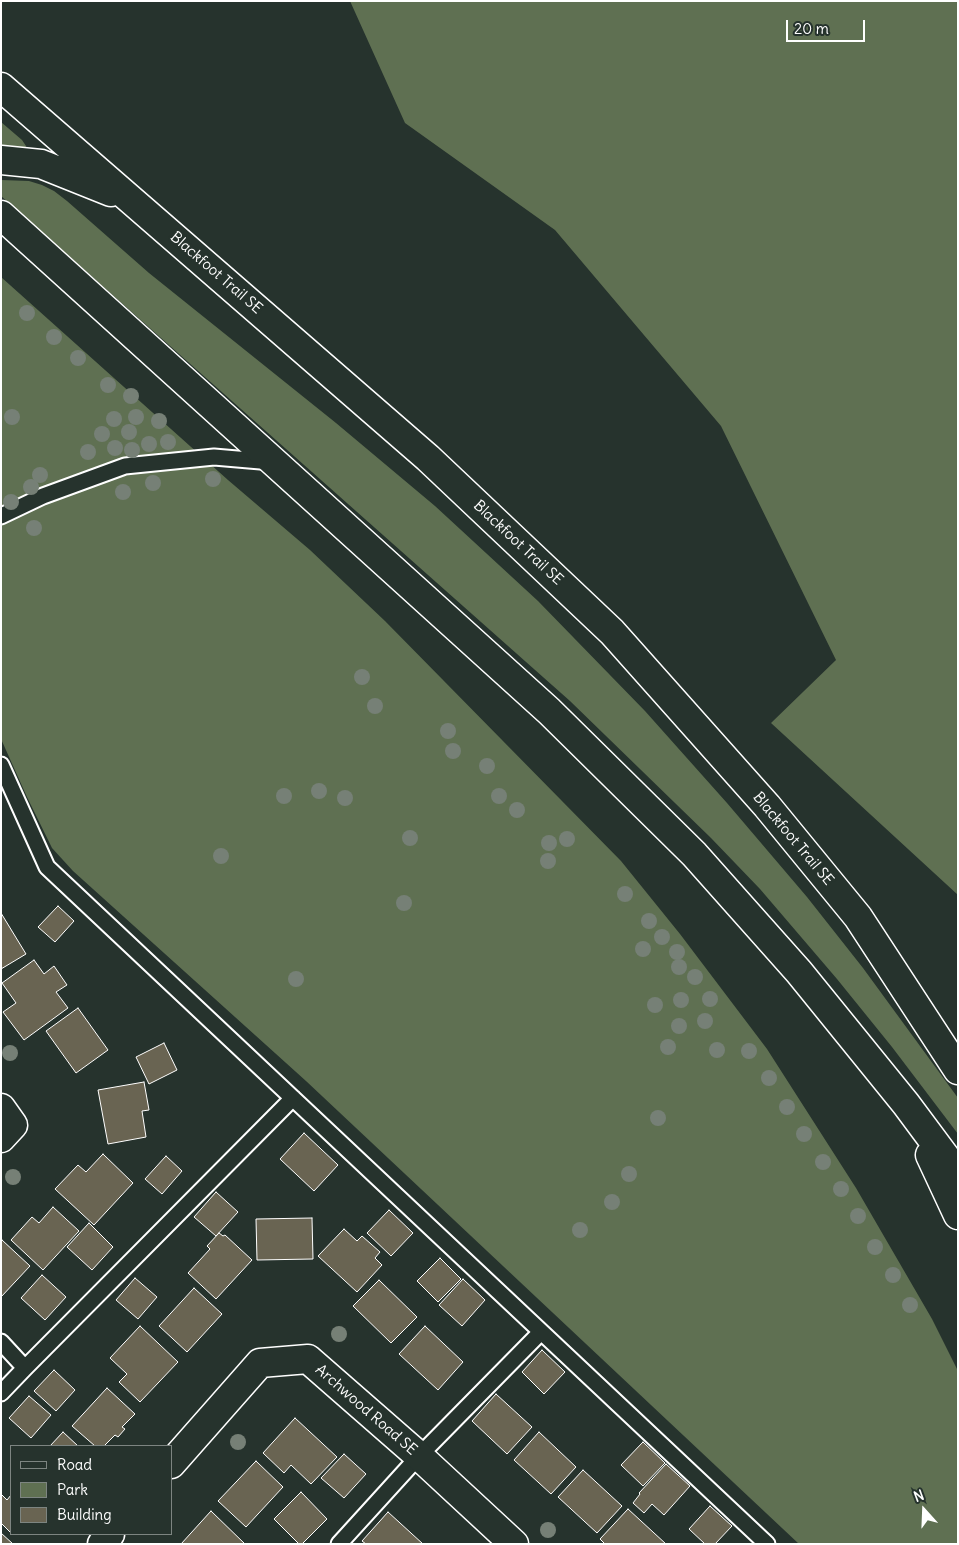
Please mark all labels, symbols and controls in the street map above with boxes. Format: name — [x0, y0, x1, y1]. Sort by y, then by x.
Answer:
scale bar — [789, 10, 868, 42]
text: 20 m — [794, 19, 829, 38]
street label: Blackfoot Trail SE — [166, 228, 266, 318]
street label: Blackfoot Trail SE — [469, 497, 567, 589]
street label: Blackfoot Trail SE — [749, 789, 837, 889]
street label: Archwood Road SE — [312, 1361, 420, 1459]
legend — [10, 1445, 172, 1535]
text: Road — [57, 1455, 92, 1474]
text: Park — [57, 1480, 88, 1499]
north arrow — [899, 1485, 949, 1535]
text: N — [911, 1486, 926, 1506]
text: Building — [57, 1505, 112, 1524]

